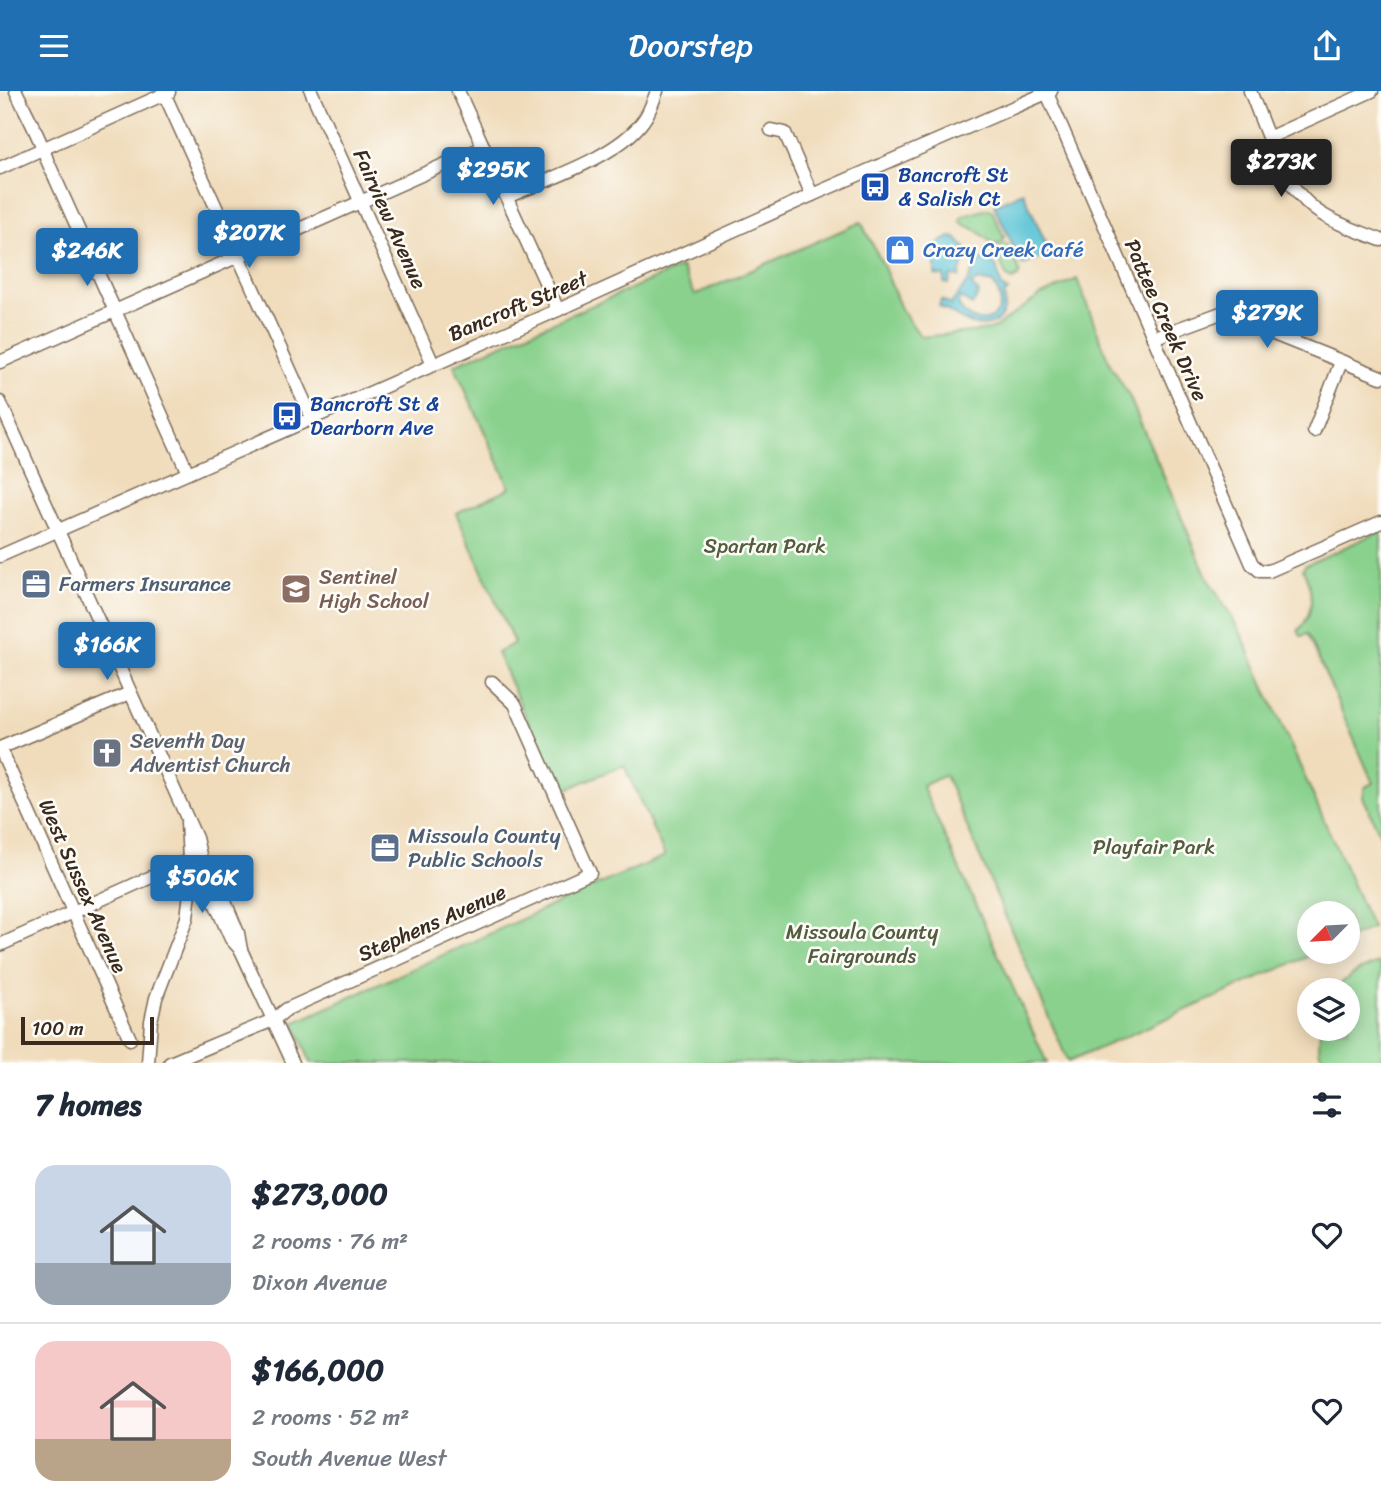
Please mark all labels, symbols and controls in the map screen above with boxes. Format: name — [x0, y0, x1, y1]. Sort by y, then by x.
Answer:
text: Doorstep — [628, 17, 753, 74]
icon: menu — [35, 27, 73, 65]
icon: share — [1308, 27, 1346, 65]
pin: $273K — [1232, 139, 1330, 199]
text: $273K — [1247, 141, 1315, 182]
street label: Fairview Avenue — [342, 143, 438, 296]
pin: $295K — [444, 148, 542, 207]
text: $295K — [458, 149, 528, 190]
place label: Bancroft St & Salish Ct — [898, 156, 1008, 218]
bus stop icon: Bancroft St & Salish Ct — [858, 170, 892, 204]
pin: $207K — [200, 211, 298, 270]
text: $207K — [214, 212, 284, 253]
pin: $246K — [38, 229, 136, 288]
text: $246K — [52, 230, 122, 271]
place label: Crazy Creek Café — [923, 231, 1084, 269]
shop icon: Crazy Creek Café — [883, 233, 917, 267]
street label: Pattee Creek Drive — [1113, 233, 1219, 408]
street label: Bancroft Street — [442, 259, 595, 352]
pin: $279K — [1218, 291, 1316, 350]
text: $279K — [1232, 292, 1302, 333]
place label: Bancroft St & Dearborn Ave — [310, 385, 439, 447]
bus stop icon: Bancroft St & Dearborn Ave — [270, 399, 304, 433]
park label: Spartan Park — [704, 527, 826, 565]
place label: Sentinel High School — [319, 558, 430, 620]
place label: Farmers Insurance — [59, 565, 231, 603]
office icon: Farmers Insurance — [19, 567, 53, 601]
school or university icon: Sentinel High School — [279, 572, 313, 606]
pin: $166K — [58, 623, 156, 682]
text: $166K — [74, 624, 140, 665]
place label: Seventh Day Adventist Church — [129, 722, 291, 784]
church icon: Seventh Day Adventist Church — [90, 736, 124, 770]
street label: West Sussex Avenue — [28, 793, 138, 979]
place label: Missoula County Public Schools — [408, 817, 561, 879]
park label: Playfair Park — [1093, 828, 1215, 866]
office icon: Missoula County Public Schools — [368, 831, 402, 865]
pin: $506K — [153, 855, 251, 915]
text: $506K — [166, 857, 238, 898]
street label: Stephens Avenue — [351, 873, 513, 973]
north arrow — [1297, 901, 1360, 964]
map controls — [1297, 901, 1360, 1041]
park label: Missoula County Fairgrounds — [786, 913, 938, 975]
button: layers — [1297, 978, 1360, 1041]
text: 100 m — [32, 1012, 84, 1045]
scale bar — [21, 1014, 154, 1046]
text: 7 homes — [35, 1078, 142, 1132]
icon: filters — [1308, 1086, 1346, 1124]
text: $273,000 — [252, 1167, 388, 1221]
icon: home — [91, 1193, 175, 1277]
icon: heart — [1308, 1216, 1346, 1254]
text: 2 rooms · 76 m² — [252, 1221, 408, 1262]
text: Dixon Avenue — [252, 1262, 387, 1303]
text: $166,000 — [252, 1343, 384, 1397]
icon: home — [91, 1369, 175, 1453]
icon: heart — [1308, 1392, 1346, 1430]
text: 2 rooms · 52 m² — [252, 1397, 409, 1438]
text: South Avenue West — [252, 1438, 447, 1479]

